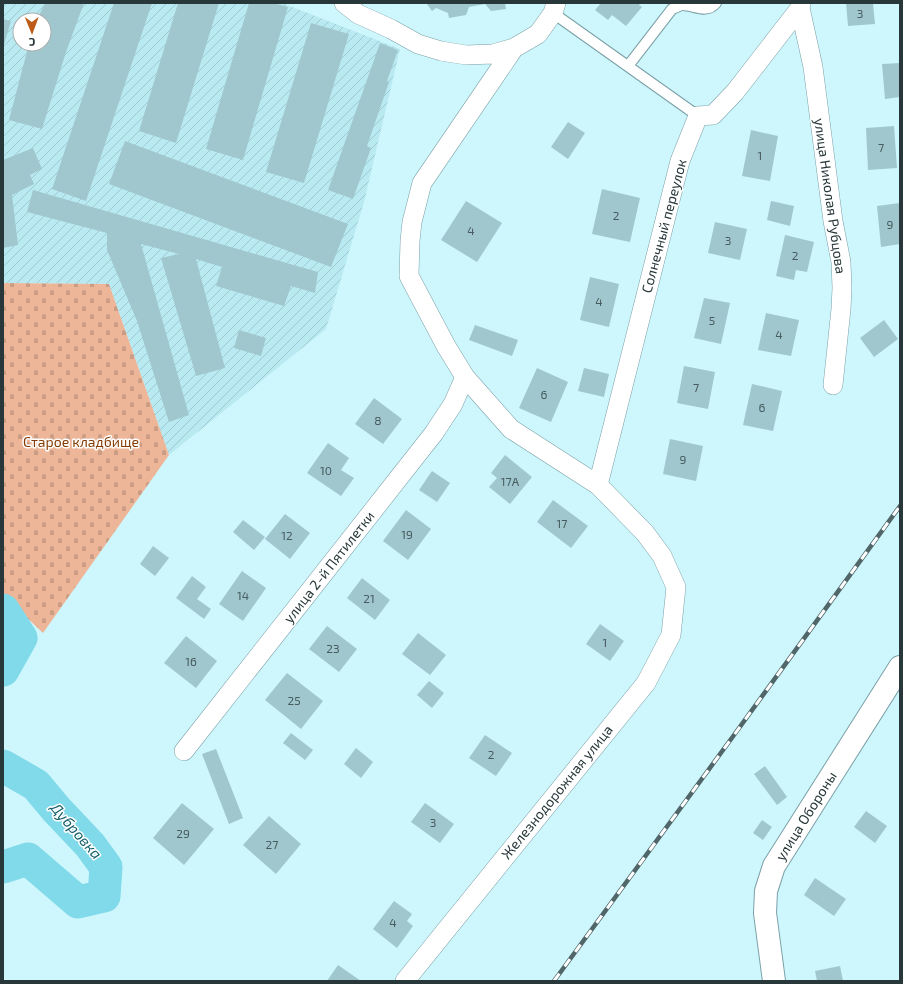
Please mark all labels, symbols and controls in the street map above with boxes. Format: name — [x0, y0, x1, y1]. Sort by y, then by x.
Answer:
house number: 3 — [857, 6, 863, 20]
north arrow — [12, 12, 52, 52]
text: С — [28, 36, 36, 49]
street label: улица Николая Рубцова — [811, 117, 850, 275]
house number: 7 — [878, 140, 884, 154]
house number: 1 — [758, 148, 762, 162]
street label: Солнечный переулок — [637, 157, 690, 295]
house number: 2 — [613, 208, 620, 222]
house number: 9 — [887, 217, 894, 231]
house number: 4 — [467, 223, 475, 237]
house number: 3 — [725, 233, 731, 247]
house number: 2 — [792, 248, 799, 262]
house number: 4 — [595, 294, 603, 308]
house number: 5 — [709, 313, 715, 327]
house number: 4 — [775, 327, 783, 341]
house number: 7 — [693, 380, 699, 394]
house number: 6 — [541, 387, 548, 401]
house number: 6 — [759, 400, 766, 414]
house number: 8 — [374, 413, 382, 427]
park label: Старое кладбище — [23, 433, 139, 450]
house number: 9 — [680, 452, 687, 466]
house number: 10 — [320, 463, 332, 477]
house number: 17А — [501, 474, 520, 488]
street label: улица 2-й Пятилетки — [280, 507, 378, 626]
house number: 17 — [557, 516, 567, 530]
house number: 19 — [401, 527, 413, 541]
house number: 12 — [281, 528, 293, 542]
house number: 14 — [237, 588, 249, 602]
house number: 21 — [363, 591, 375, 605]
house number: 1 — [603, 635, 607, 649]
house number: 23 — [326, 641, 340, 655]
house number: 16 — [185, 654, 197, 668]
house number: 25 — [287, 693, 301, 707]
street label: Железнодорожная улица — [497, 721, 616, 862]
house number: 2 — [488, 747, 495, 761]
street label: улица Обороны — [771, 768, 840, 863]
water label: Дубровка — [47, 798, 106, 862]
house number: 3 — [430, 815, 436, 829]
house number: 29 — [176, 826, 190, 840]
house number: 27 — [266, 837, 278, 851]
house number: 4 — [389, 915, 397, 929]

